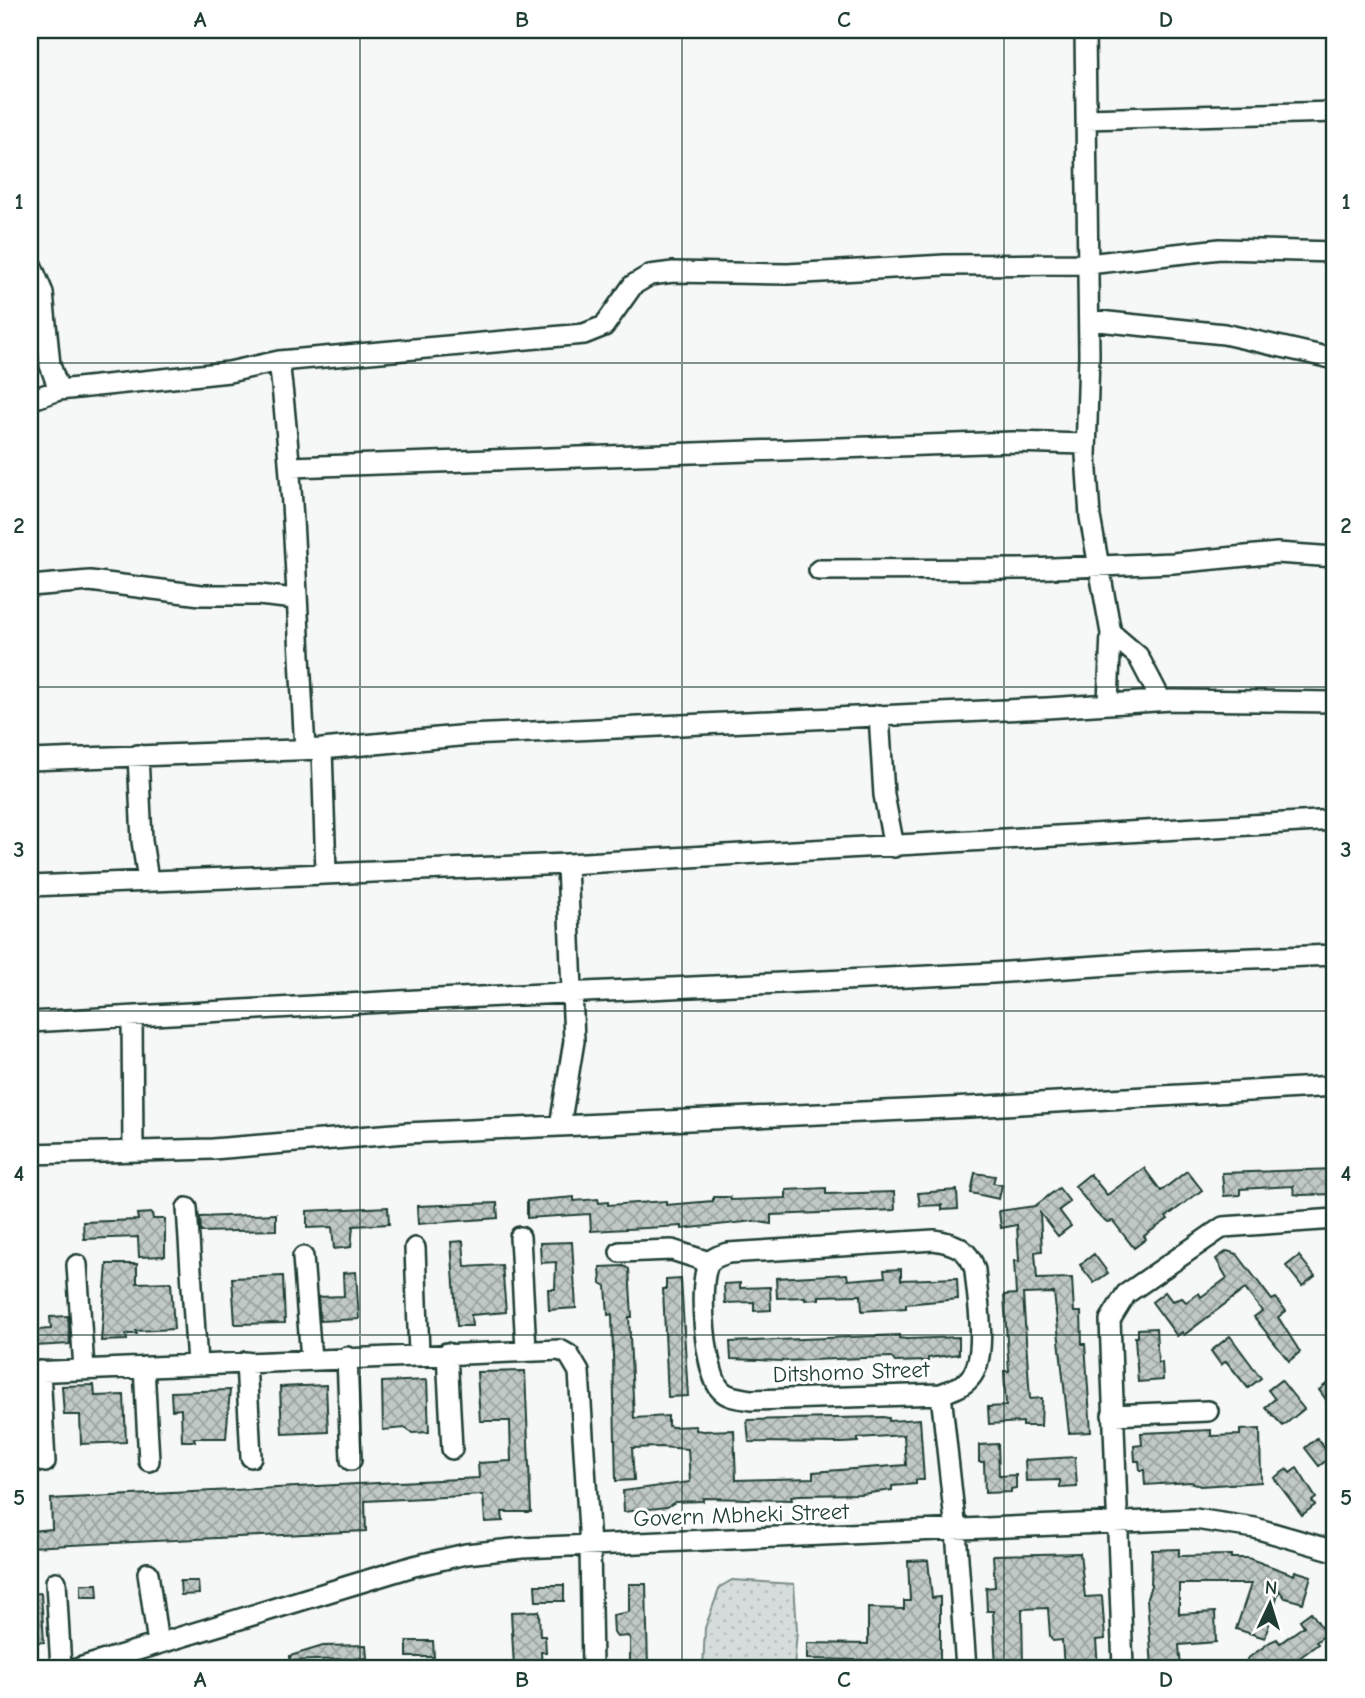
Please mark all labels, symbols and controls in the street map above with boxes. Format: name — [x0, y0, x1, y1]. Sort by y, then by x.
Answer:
text: A — [194, 6, 207, 33]
text: B — [515, 6, 529, 33]
text: C — [837, 6, 851, 33]
text: D — [1159, 6, 1173, 33]
text: 1 — [14, 188, 24, 215]
text: 1 — [1341, 188, 1351, 215]
text: 2 — [13, 512, 25, 539]
text: 2 — [1340, 512, 1352, 539]
text: 3 — [13, 836, 25, 863]
text: 3 — [1340, 836, 1352, 863]
text: 4 — [14, 1160, 25, 1187]
text: 4 — [1341, 1160, 1352, 1187]
street label: Ditshomo Street — [772, 1356, 931, 1388]
text: 5 — [13, 1484, 25, 1511]
text: 5 — [1340, 1484, 1352, 1511]
street label: Govern Mbheki Street — [633, 1498, 851, 1532]
north arrow — [1236, 1568, 1306, 1638]
text: N — [1264, 1577, 1278, 1599]
text: A — [194, 1666, 207, 1693]
text: B — [515, 1666, 529, 1693]
text: C — [837, 1666, 851, 1693]
text: D — [1159, 1666, 1173, 1693]

